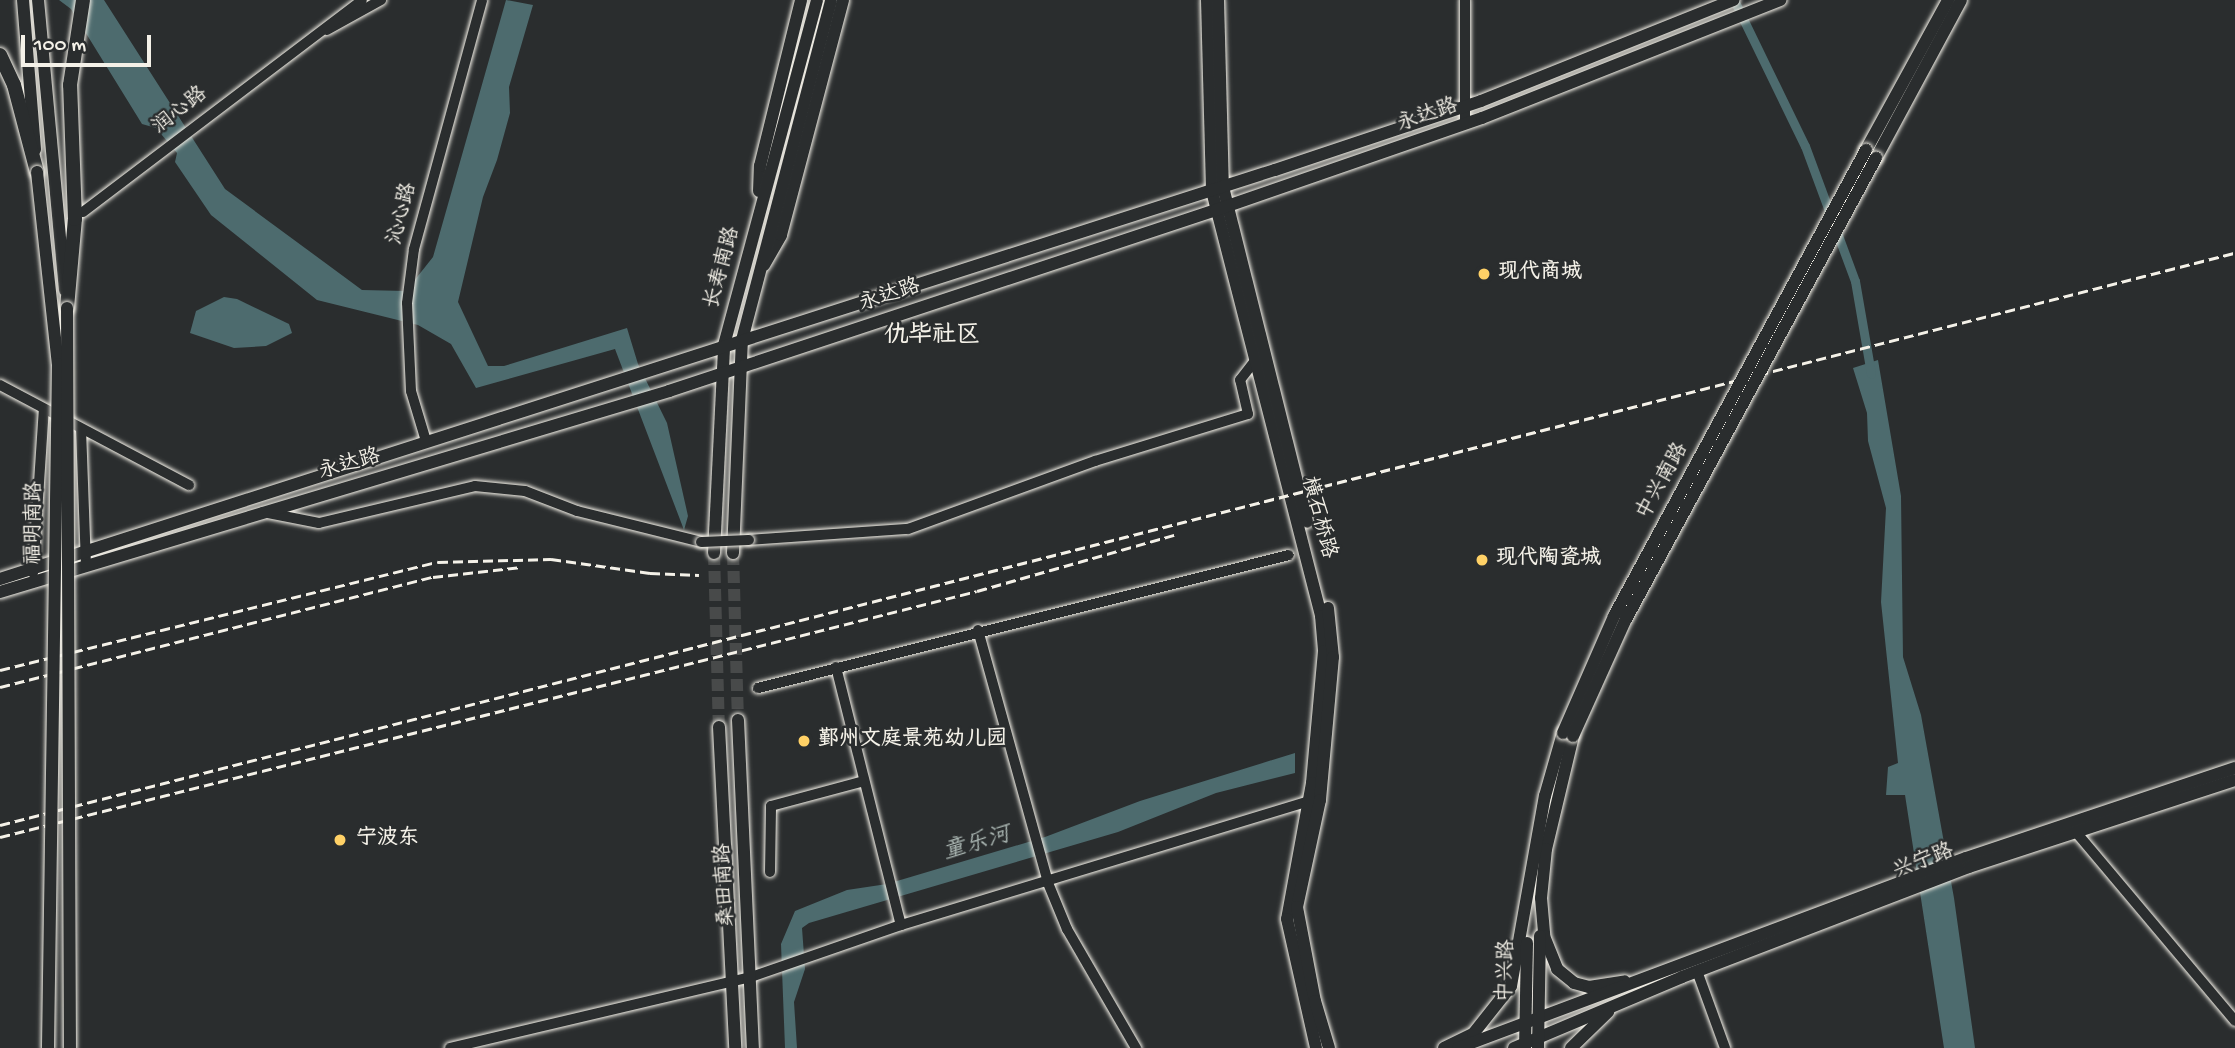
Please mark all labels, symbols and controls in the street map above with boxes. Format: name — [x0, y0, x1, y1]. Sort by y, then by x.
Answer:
scale bar — [24, 21, 154, 65]
text: 100 m — [34, 34, 86, 59]
street label: 润心路 — [148, 83, 214, 141]
street label: 永达路 — [1394, 95, 1462, 139]
street label: 沁心路 — [384, 180, 424, 248]
street label: 长寿南路 — [701, 224, 747, 312]
place label: 现代商城 — [1498, 261, 1582, 287]
marker: 现代商城 — [1476, 266, 1492, 282]
street label: 永达路 — [856, 275, 924, 319]
district label: 仇毕社区 — [884, 323, 980, 351]
street label: 中兴南路 — [1633, 439, 1695, 525]
street label: 永达路 — [316, 445, 384, 487]
street label: 横石桥路 — [1294, 474, 1340, 562]
street label: 福明南路 — [23, 481, 49, 565]
place label: 现代陶瓷城 — [1496, 547, 1601, 573]
marker: 现代陶瓷城 — [1474, 552, 1490, 568]
place label: 鄞州文庭景苑幼儿园 — [818, 728, 1007, 754]
marker: 鄞州文庭景苑幼儿园 — [796, 733, 812, 749]
water label: 童乐河 — [940, 822, 1014, 868]
place label: 宁波东 — [356, 827, 419, 853]
marker: 宁波东 — [330, 830, 350, 850]
street label: 兴宁路 — [1890, 840, 1958, 886]
street label: 桑田南路 — [712, 842, 742, 928]
street label: 中兴路 — [1494, 939, 1522, 1003]

